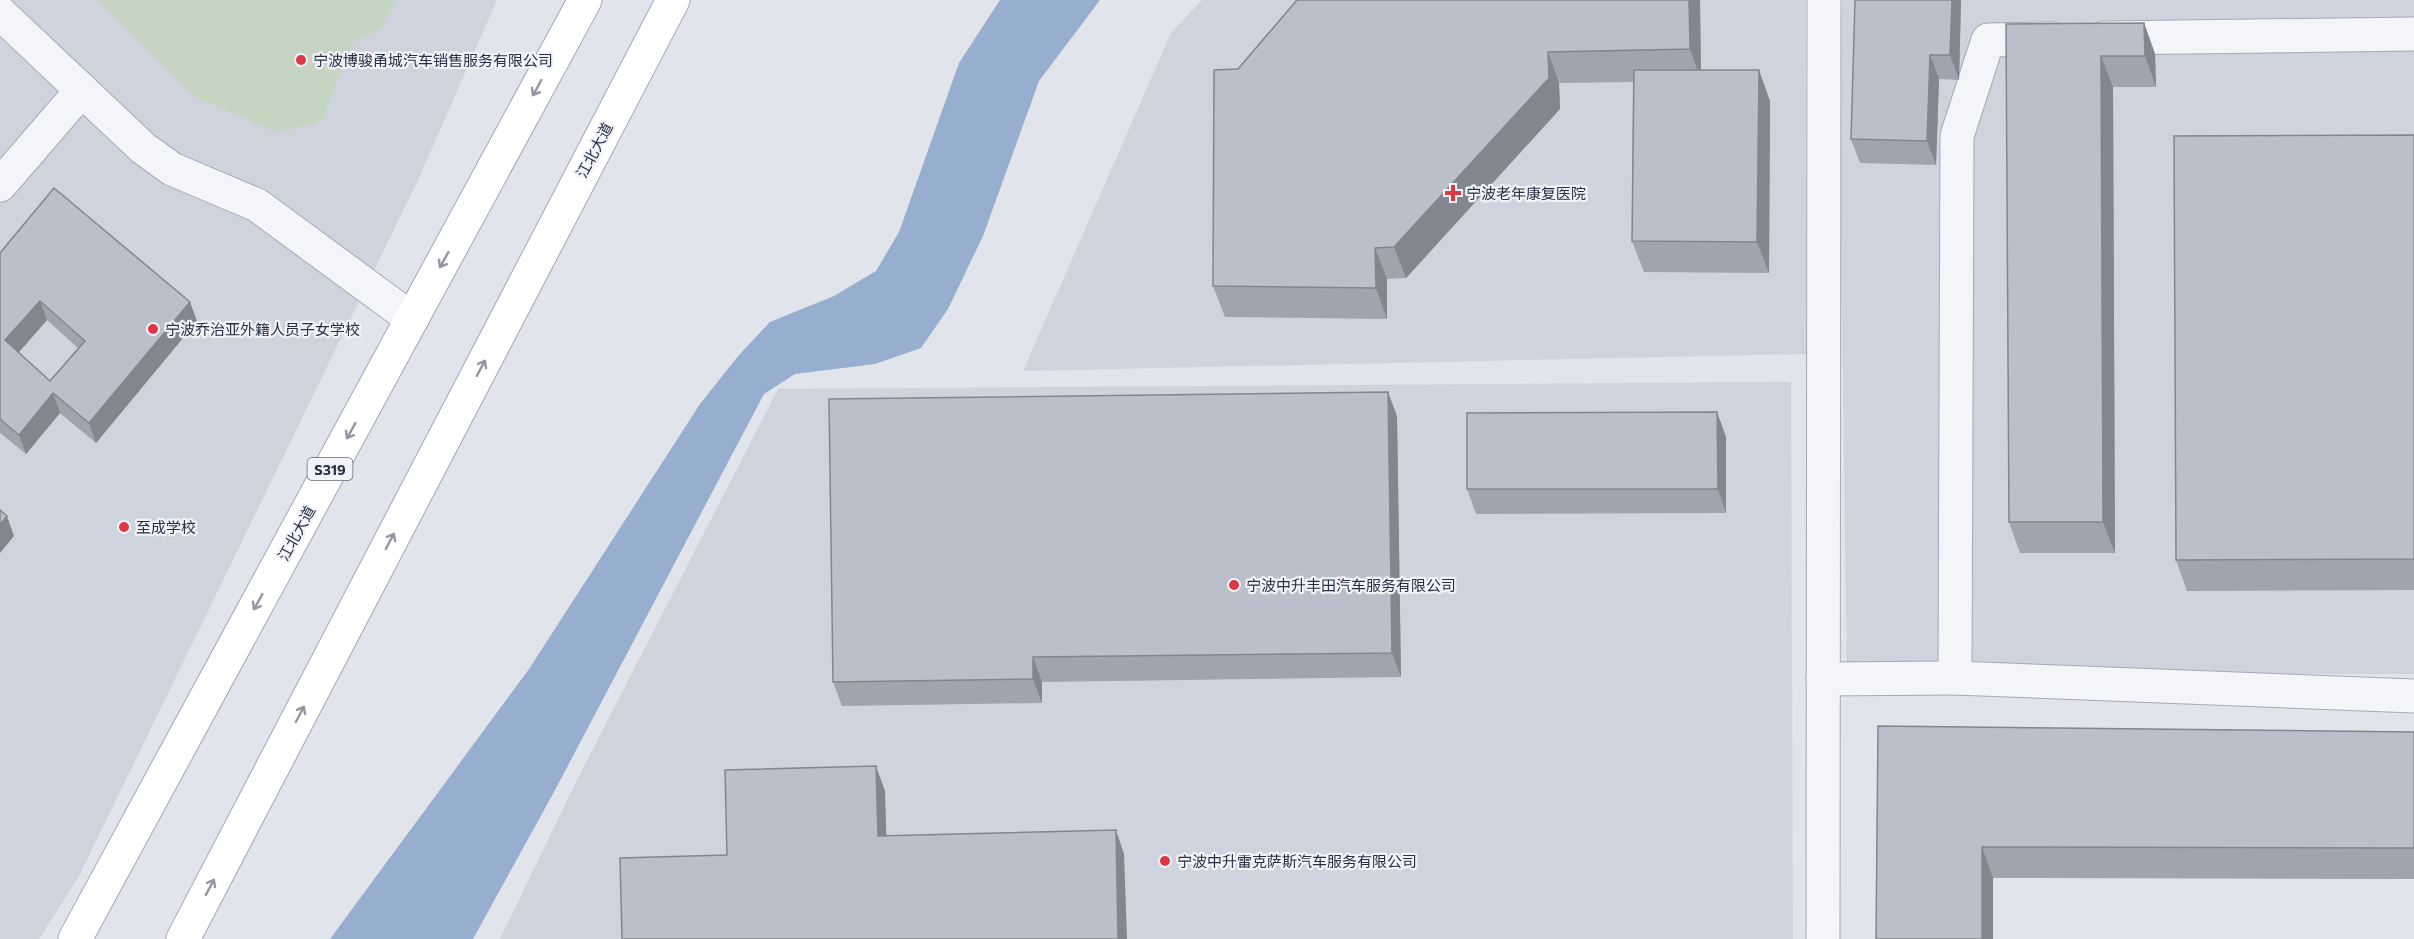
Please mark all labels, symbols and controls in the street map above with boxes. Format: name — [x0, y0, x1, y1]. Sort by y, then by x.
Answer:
place label: 宁波博骏甬城汽车销售服务有限公司 — [313, 51, 553, 69]
marker: 宁波博骏甬城汽车销售服务有限公司 — [294, 53, 308, 67]
one-way arrow — [531, 79, 542, 97]
street label: 江北大道 — [572, 119, 616, 181]
marker: 宁波老年康复医院 — [1444, 184, 1462, 202]
place label: 宁波老年康复医院 — [1466, 184, 1586, 202]
one-way arrow — [438, 250, 449, 268]
place label: 宁波乔治亚外籍人员子女学校 — [165, 320, 360, 338]
marker: 宁波乔治亚外籍人员子女学校 — [146, 322, 160, 336]
one-way arrow — [475, 360, 487, 378]
one-way arrow — [345, 422, 357, 439]
road number: S319 — [308, 458, 352, 480]
street label: 江北大道 — [274, 502, 318, 564]
place label: 至成学校 — [136, 518, 196, 536]
marker: 至成学校 — [117, 520, 131, 534]
one-way arrow — [385, 533, 397, 551]
place label: 宁波中升丰田汽车服务有限公司 — [1246, 576, 1456, 594]
marker: 宁波中升丰田汽车服务有限公司 — [1227, 578, 1241, 592]
one-way arrow — [252, 593, 263, 611]
one-way arrow — [295, 706, 306, 724]
place label: 宁波中升雷克萨斯汽车服务有限公司 — [1177, 852, 1417, 870]
marker: 宁波中升雷克萨斯汽车服务有限公司 — [1158, 854, 1172, 868]
one-way arrow — [204, 879, 216, 896]

